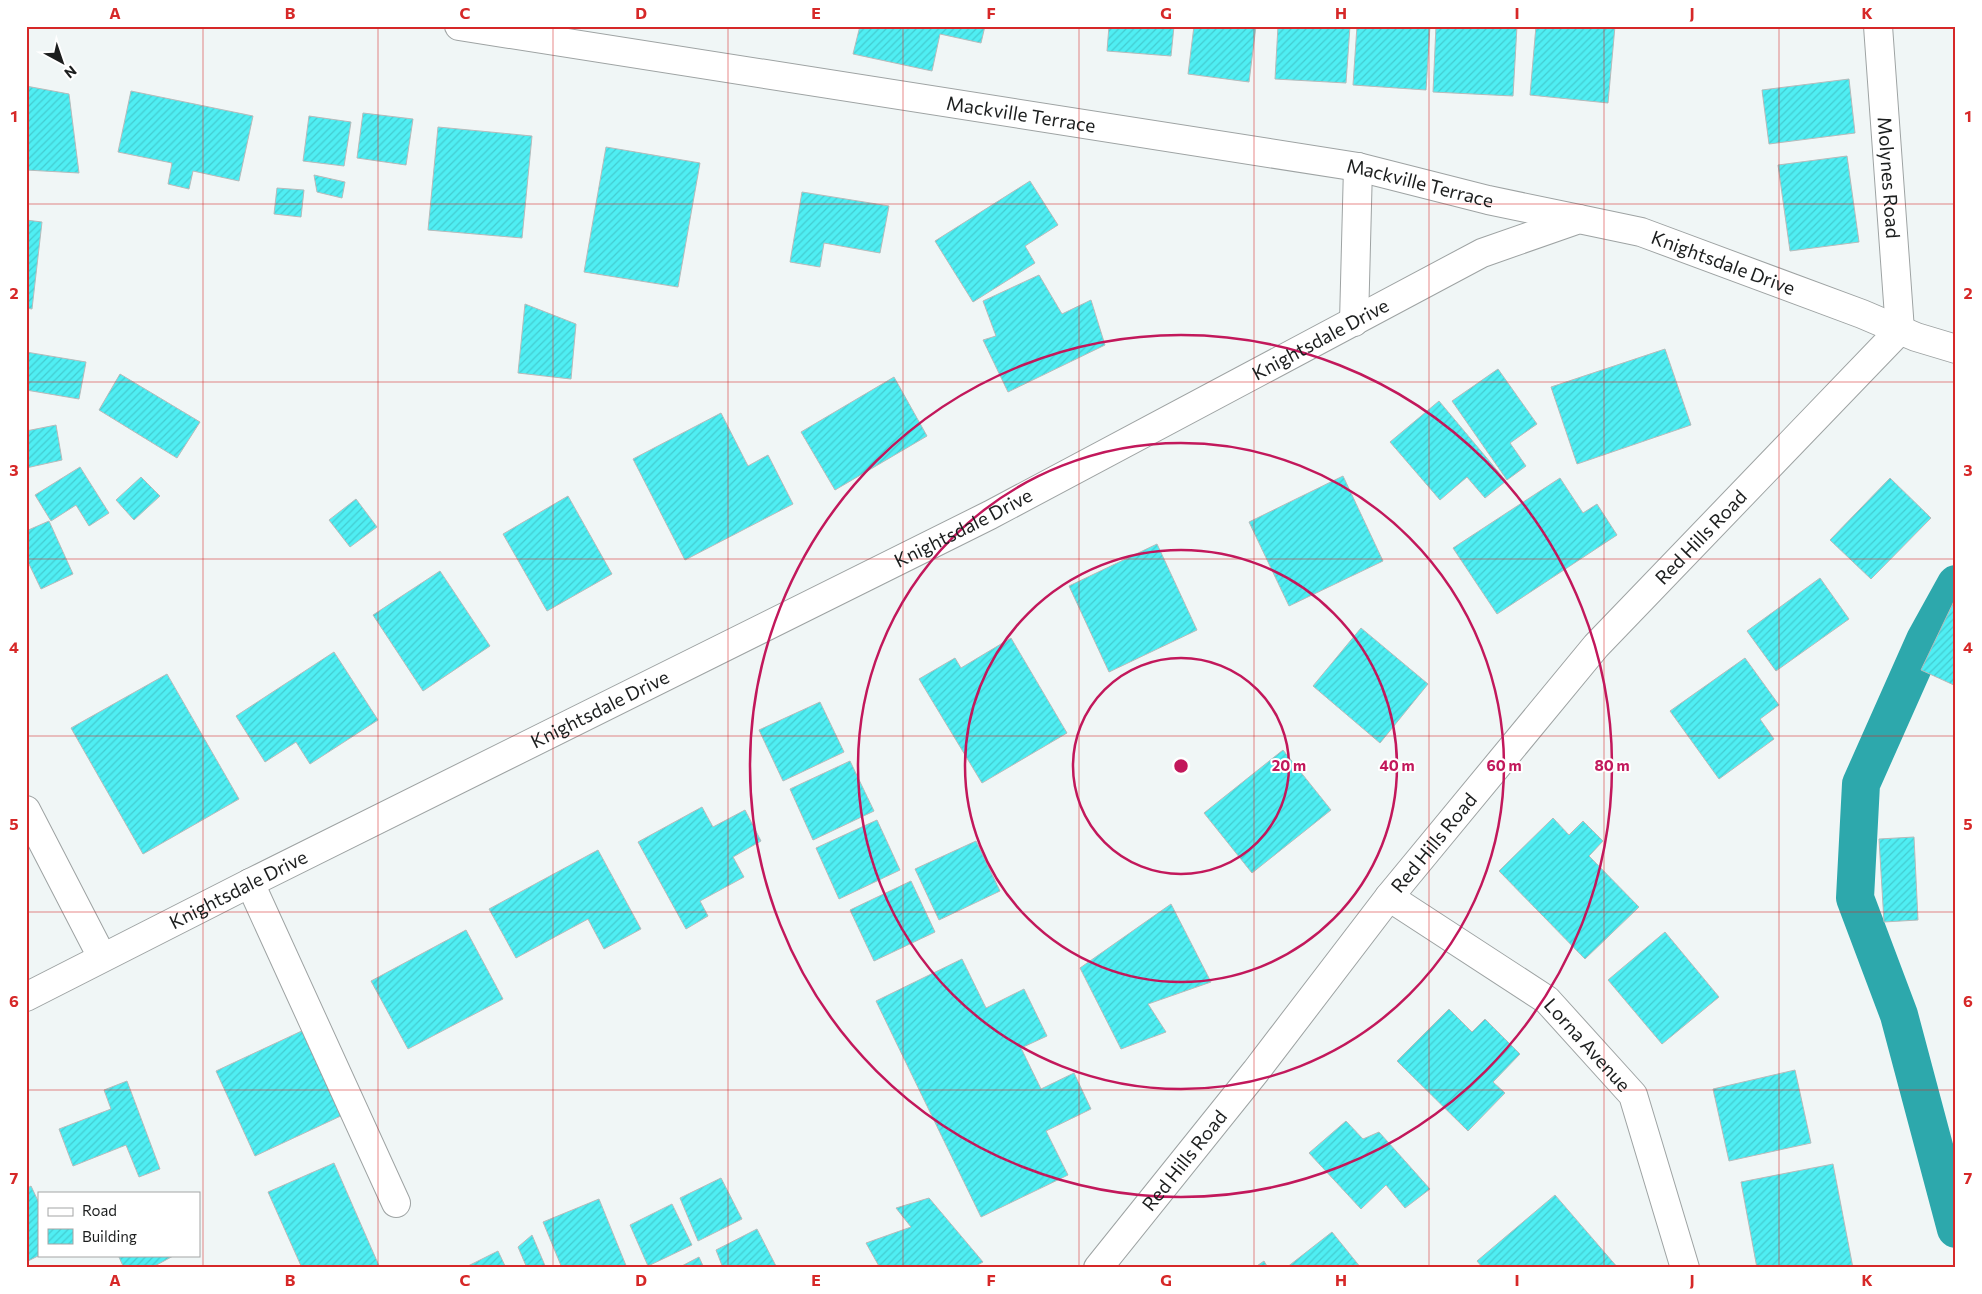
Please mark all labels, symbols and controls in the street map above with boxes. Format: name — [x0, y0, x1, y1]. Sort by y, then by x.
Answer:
text: A — [109, 3, 121, 22]
text: B — [285, 3, 296, 22]
text: C — [460, 3, 471, 22]
text: D — [635, 3, 647, 22]
text: E — [811, 3, 821, 22]
text: F — [986, 3, 996, 22]
text: G — [1160, 3, 1172, 22]
text: H — [1335, 3, 1347, 22]
text: I — [1514, 3, 1520, 22]
text: J — [1689, 3, 1695, 22]
text: K — [1861, 3, 1873, 22]
north arrow — [38, 38, 88, 88]
text: N — [61, 62, 80, 82]
street label: Mackville Terrace — [945, 91, 1097, 137]
text: 1 — [10, 106, 18, 125]
text: 1 — [1964, 106, 1972, 125]
street label: Molynes Road — [1874, 116, 1905, 239]
street label: Mackville Terrace — [1345, 153, 1496, 212]
street label: Knightsdale Drive — [1648, 225, 1798, 299]
text: 2 — [9, 283, 19, 302]
text: 2 — [1963, 283, 1973, 302]
street label: Knightsdale Drive — [1248, 293, 1392, 384]
text: 3 — [9, 460, 19, 479]
text: 3 — [1963, 460, 1973, 479]
street label: Knightsdale Drive — [890, 483, 1036, 572]
street label: Red Hills Road — [1650, 485, 1751, 589]
text: 4 — [9, 637, 19, 656]
text: 4 — [1963, 637, 1973, 656]
street label: Knightsdale Drive — [527, 665, 673, 753]
text: 20 m — [1272, 756, 1306, 774]
text: 40 m — [1379, 756, 1415, 774]
text: 60 m — [1486, 756, 1522, 774]
text: 80 m — [1594, 756, 1630, 774]
centre of rings — [1172, 757, 1190, 775]
street label: Red Hills Road — [1386, 788, 1481, 897]
text: 5 — [9, 814, 19, 833]
text: 5 — [1963, 814, 1973, 833]
street label: Knightsdale Drive — [165, 844, 311, 933]
text: 6 — [9, 991, 19, 1010]
text: 6 — [1963, 991, 1973, 1010]
street label: Lorna Avenue — [1540, 993, 1636, 1096]
street label: Red Hills Road — [1137, 1105, 1231, 1215]
text: 7 — [10, 1168, 19, 1187]
text: 7 — [1964, 1168, 1973, 1187]
legend — [38, 1192, 200, 1256]
text: Road — [82, 1201, 117, 1219]
text: Building — [82, 1227, 137, 1245]
text: A — [109, 1270, 121, 1289]
text: B — [285, 1270, 296, 1289]
text: C — [460, 1270, 471, 1289]
text: D — [635, 1270, 647, 1289]
text: E — [811, 1270, 821, 1289]
text: F — [986, 1270, 996, 1289]
text: G — [1160, 1270, 1172, 1289]
text: H — [1335, 1270, 1347, 1289]
text: I — [1514, 1270, 1520, 1289]
text: J — [1689, 1270, 1695, 1289]
text: K — [1861, 1270, 1873, 1289]

